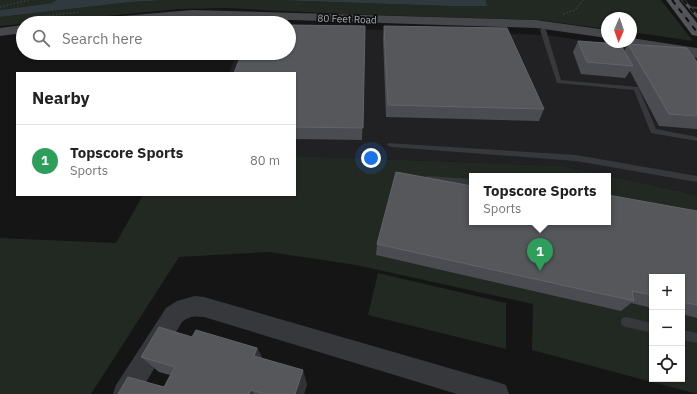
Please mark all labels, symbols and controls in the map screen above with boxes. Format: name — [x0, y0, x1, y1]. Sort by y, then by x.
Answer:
street label: 80 Feet Road — [317, 11, 377, 27]
north arrow — [601, 12, 637, 48]
search box — [16, 16, 296, 60]
icon: search — [30, 27, 52, 49]
text: Search here — [62, 29, 142, 48]
text: Nearby — [32, 87, 90, 109]
text: Topscore Sports — [70, 143, 183, 162]
your location — [361, 148, 381, 168]
text: 1 — [41, 152, 49, 169]
text: 80 m — [250, 152, 280, 169]
text: Sports — [70, 162, 108, 179]
popup — [469, 173, 611, 225]
text: Topscore Sports — [483, 181, 597, 200]
text: Sports — [483, 200, 521, 217]
pin: 1 — [527, 238, 553, 271]
map controls — [649, 274, 685, 382]
button: + — [649, 274, 685, 310]
button: − — [649, 310, 685, 346]
button: locate — [649, 346, 685, 382]

